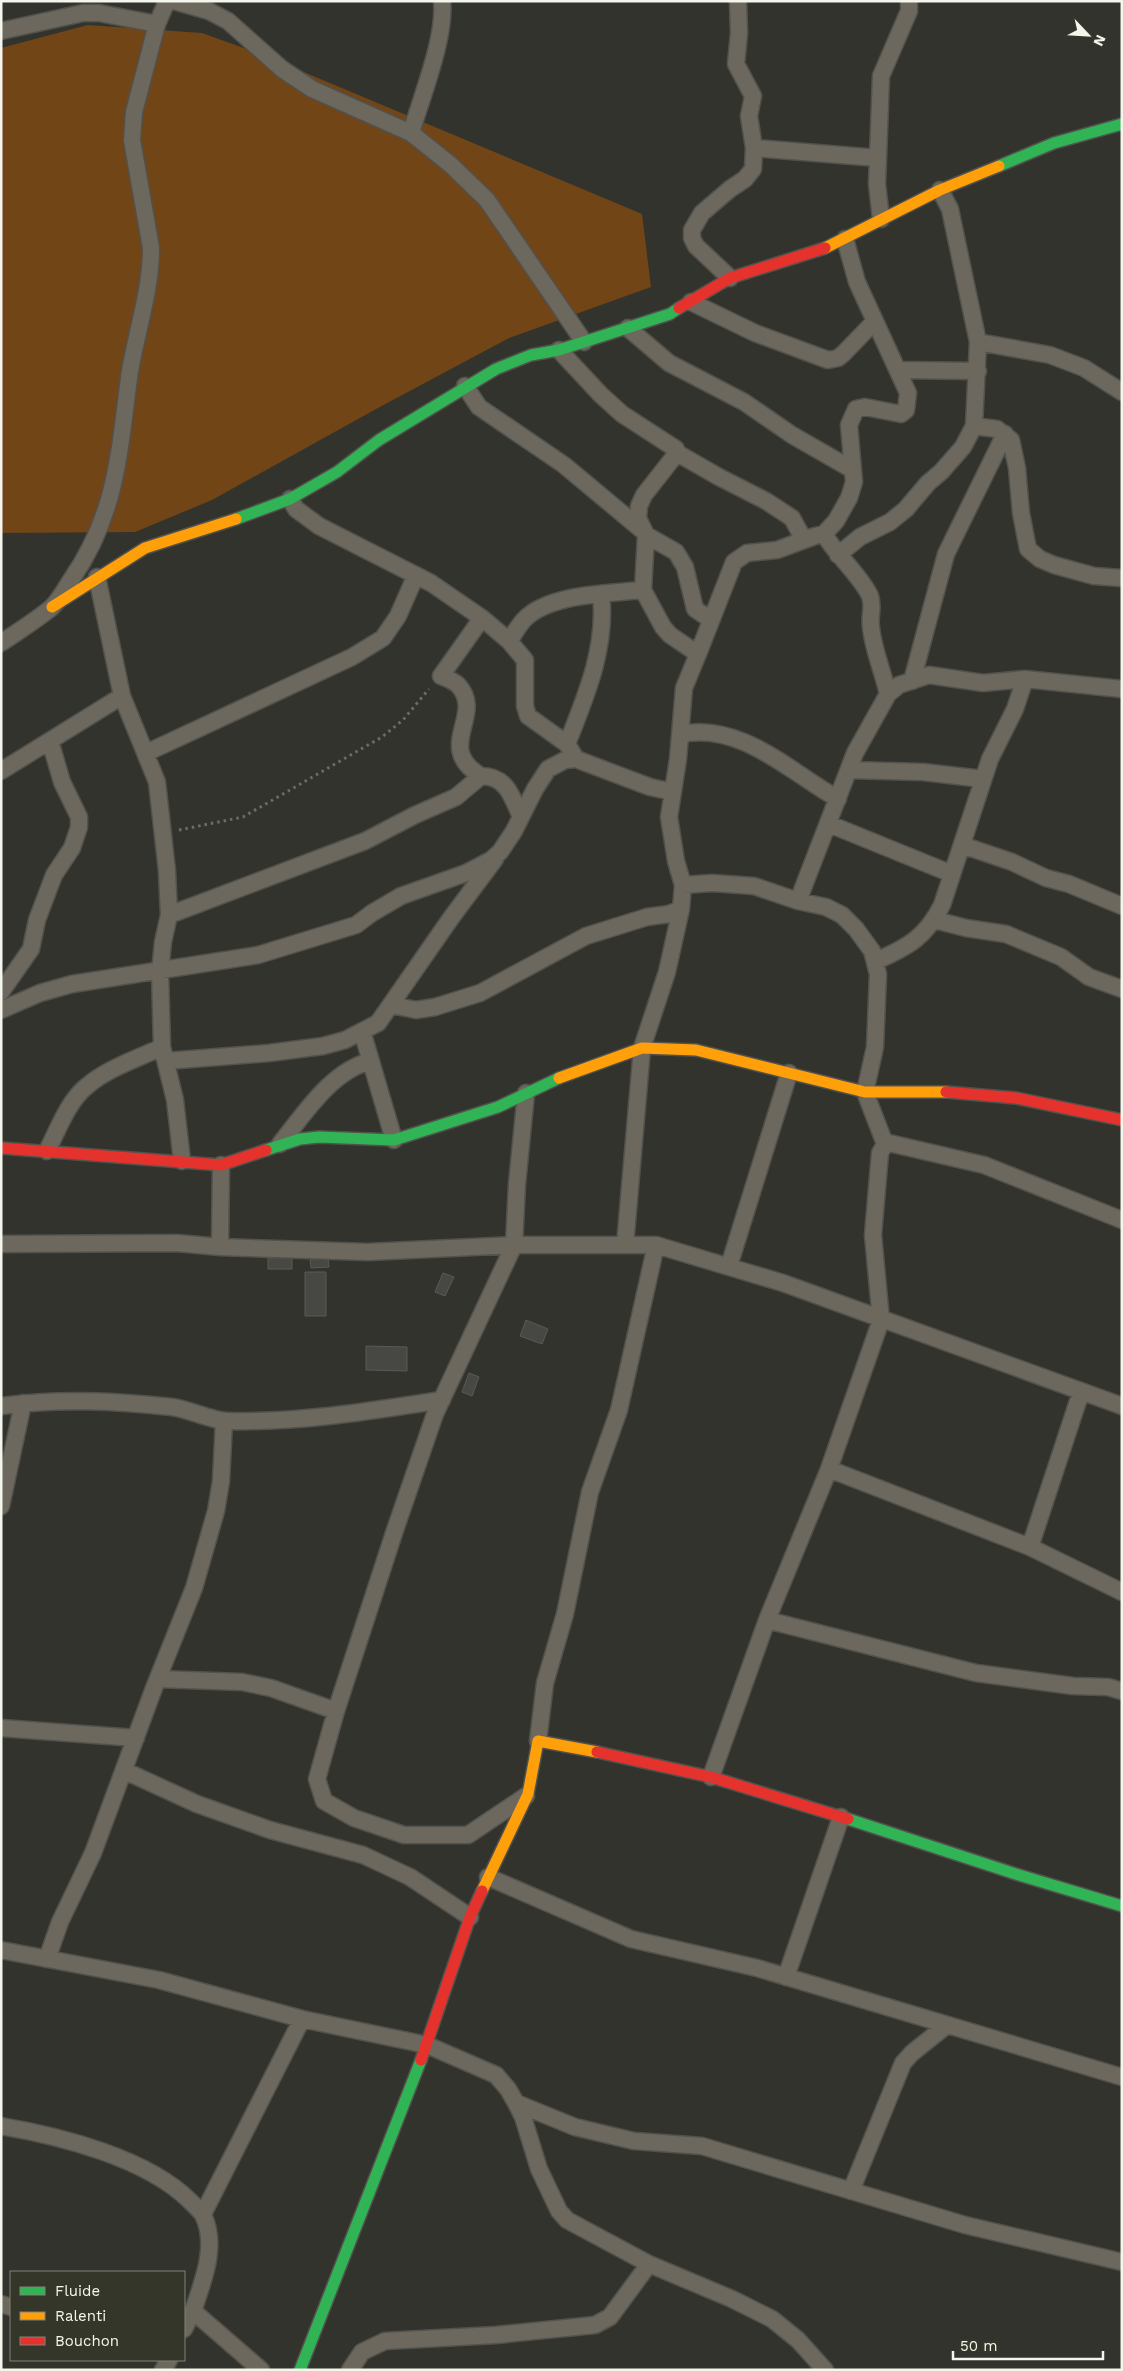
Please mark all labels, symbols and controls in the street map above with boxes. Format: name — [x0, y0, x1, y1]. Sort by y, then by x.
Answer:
north arrow — [1063, 10, 1113, 60]
text: N — [1090, 32, 1109, 49]
legend — [10, 2271, 185, 2361]
text: Fluide — [55, 2282, 100, 2300]
text: Ralenti — [55, 2307, 106, 2325]
scale bar — [953, 2328, 1103, 2360]
text: Bouchon — [55, 2332, 119, 2350]
text: 50 m — [960, 2337, 997, 2355]

